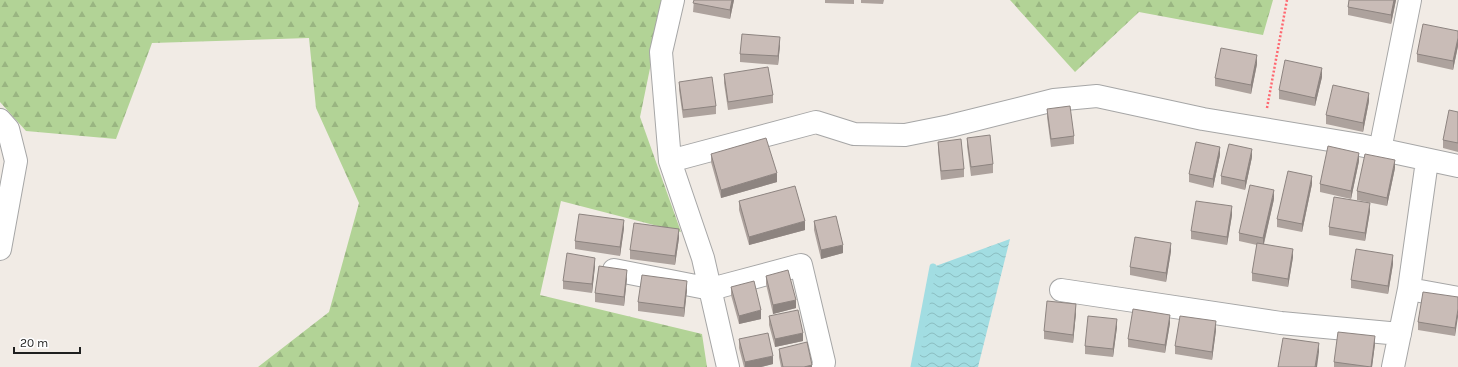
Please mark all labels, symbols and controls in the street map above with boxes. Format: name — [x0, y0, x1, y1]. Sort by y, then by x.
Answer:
scale bar — [14, 329, 80, 355]
text: 20 m — [20, 336, 48, 350]

